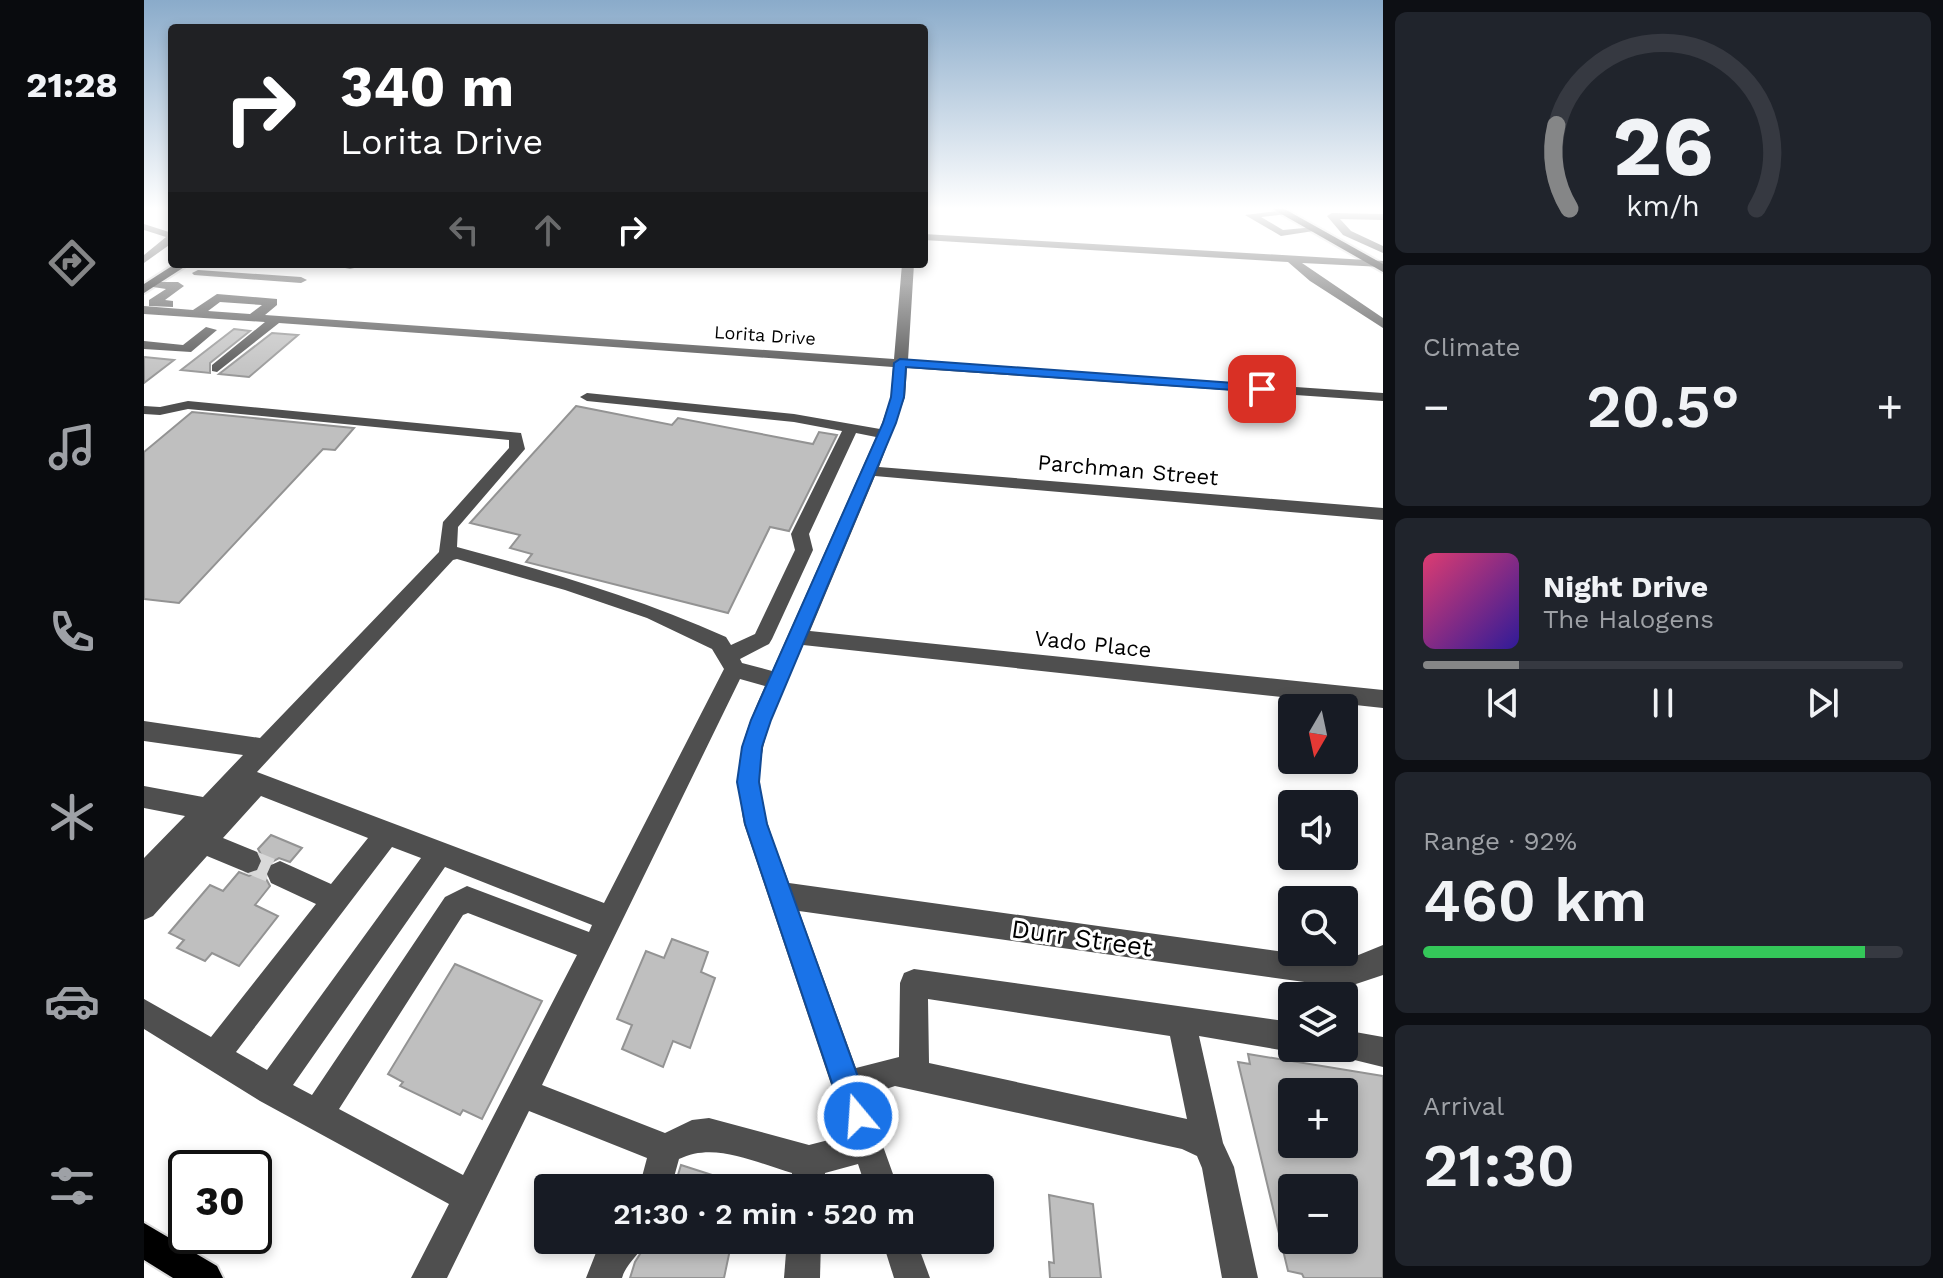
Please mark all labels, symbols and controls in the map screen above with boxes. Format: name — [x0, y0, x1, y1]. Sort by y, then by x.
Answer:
text: 340 m — [340, 54, 514, 120]
icon: right — [208, 56, 312, 160]
text: 21:28 — [26, 64, 118, 106]
text: 26 — [1613, 97, 1713, 194]
text: Lorita Drive — [340, 121, 543, 163]
text: km/h — [1626, 189, 1700, 223]
icon: left — [442, 208, 486, 252]
icon: ahead — [526, 208, 570, 252]
icon: right — [610, 208, 654, 252]
icon: directions — [44, 235, 100, 291]
street label: Lorita Drive — [714, 321, 816, 349]
text: Climate — [1423, 332, 1521, 362]
pin — [1228, 355, 1296, 423]
icon: arrive — [1240, 367, 1284, 411]
text: 20.5° — [1586, 371, 1740, 442]
text: − — [1423, 381, 1450, 433]
text: + — [1876, 381, 1903, 433]
icon: music — [44, 419, 100, 475]
street label: Parchman Street — [1037, 450, 1219, 490]
text: Night Drive — [1543, 569, 1708, 604]
icon: phone — [44, 604, 100, 660]
text: The Halogens — [1543, 604, 1714, 634]
street label: Vado Place — [1033, 625, 1153, 663]
icon: previous — [1481, 681, 1525, 725]
icon: pause — [1641, 681, 1685, 725]
icon: next — [1801, 681, 1845, 725]
north arrow — [1278, 694, 1358, 774]
map controls — [1278, 694, 1358, 1254]
icon: climate — [44, 789, 100, 845]
button: sound — [1278, 790, 1358, 870]
text: Range · 92% — [1423, 826, 1577, 856]
text: 460 km — [1423, 865, 1647, 936]
button: search — [1278, 886, 1358, 966]
street label: Durr Street — [1009, 913, 1155, 963]
icon: car — [44, 973, 100, 1029]
button: layers — [1278, 982, 1358, 1062]
position arrow — [816, 1074, 900, 1158]
button: + — [1278, 1078, 1358, 1158]
text: Arrival — [1423, 1091, 1504, 1121]
text: 21:30 — [1423, 1130, 1575, 1201]
speed limit sign: 30 — [168, 1150, 272, 1254]
icon: filters — [44, 1158, 100, 1214]
button: − — [1278, 1174, 1358, 1254]
text: 21:30 · 2 min · 520 m — [613, 1196, 915, 1231]

